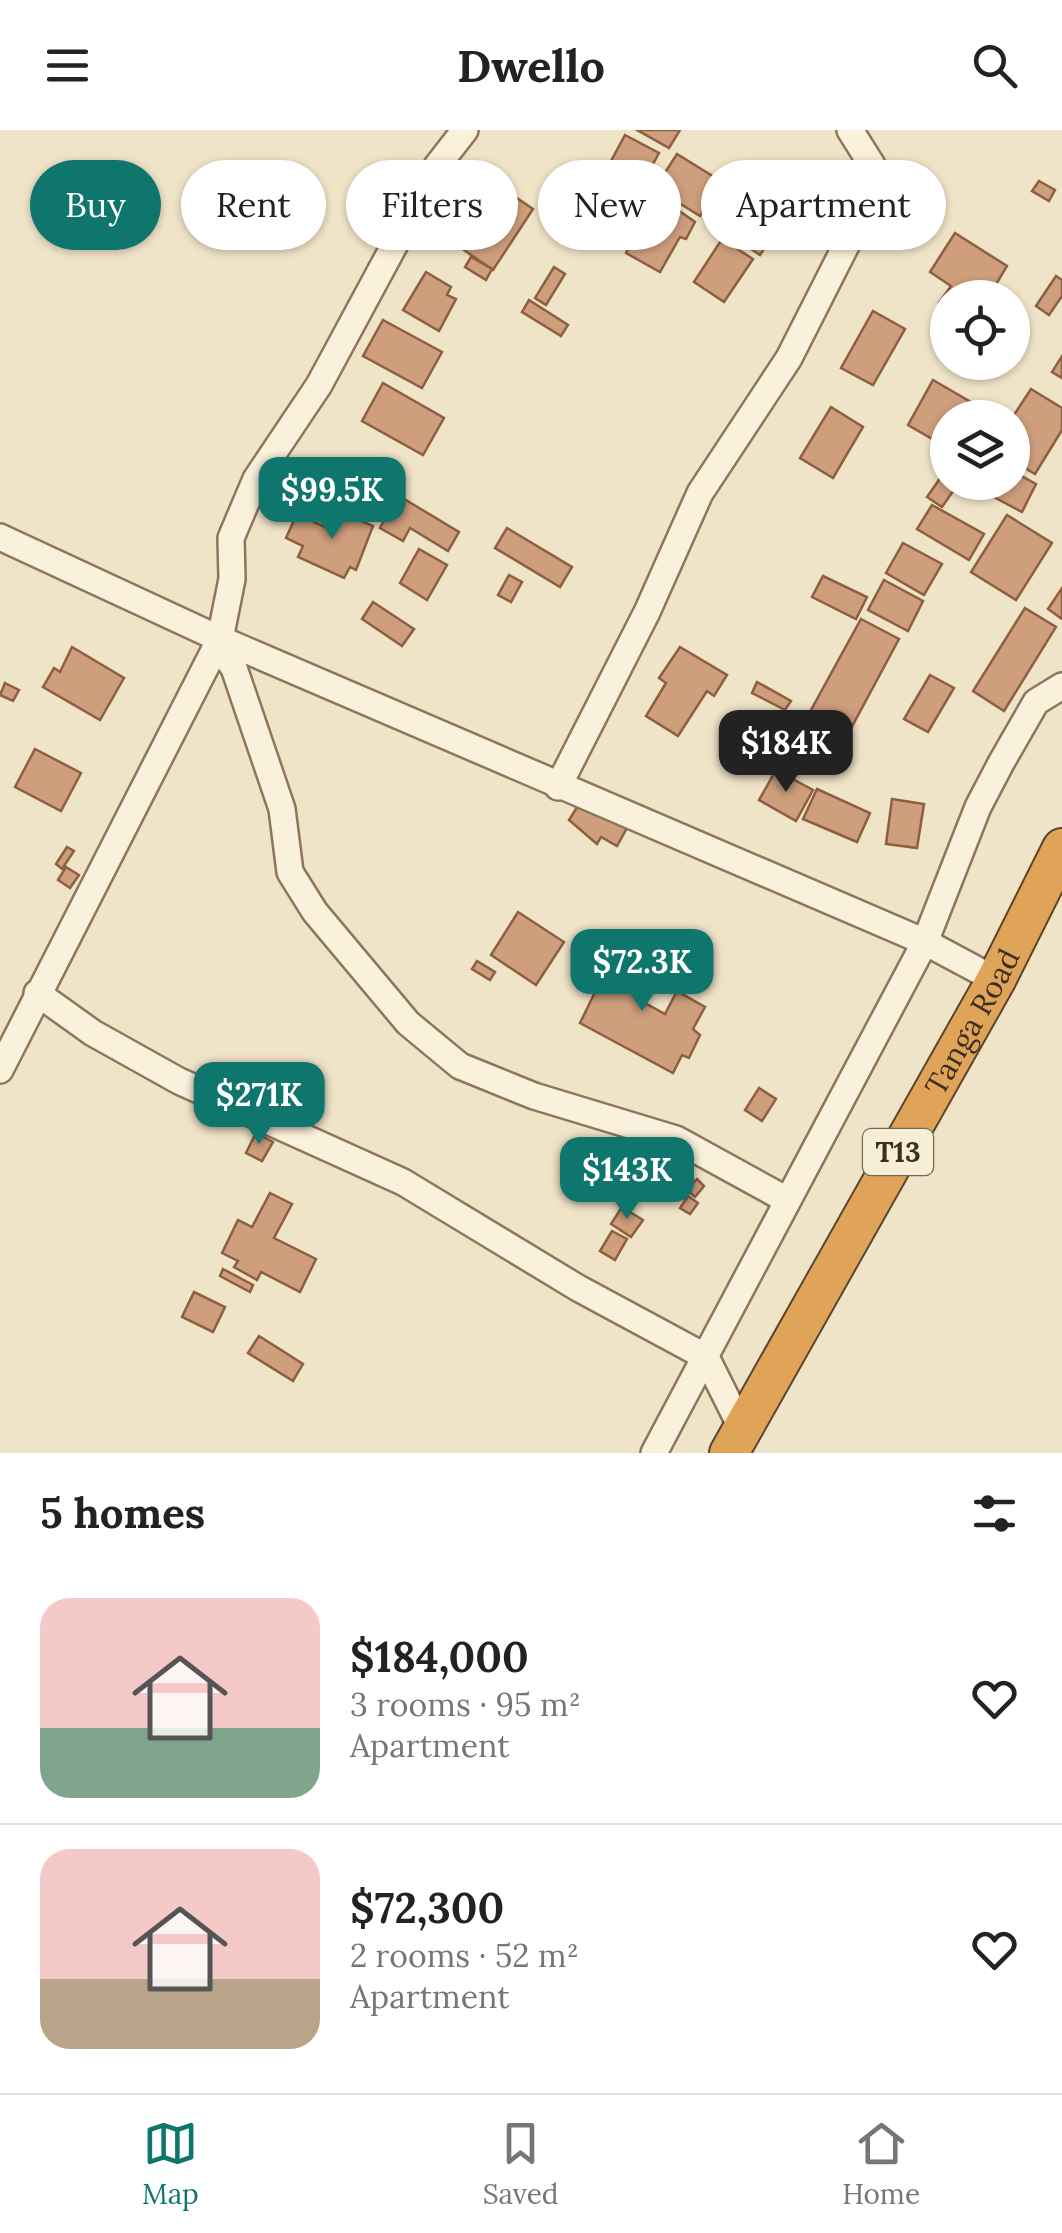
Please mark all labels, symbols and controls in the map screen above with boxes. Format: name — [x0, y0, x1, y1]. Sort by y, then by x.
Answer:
text: Dwello — [457, 37, 605, 94]
icon: menu — [40, 38, 95, 93]
icon: search — [967, 38, 1022, 93]
chip: Buy — [30, 160, 161, 250]
chip: Rent — [181, 160, 326, 250]
chip: Filters — [346, 160, 518, 250]
chip: New — [538, 160, 681, 250]
chip: Apartment — [701, 160, 946, 250]
map controls — [930, 280, 1030, 500]
button: locate — [930, 280, 1030, 380]
button: layers — [930, 400, 1030, 500]
pin: $99.5K — [251, 457, 413, 542]
text: $99.5K — [281, 469, 383, 510]
pin: $184K — [716, 710, 856, 795]
text: $184K — [741, 722, 831, 763]
pin: $72.3K — [561, 929, 723, 1014]
text: $72.3K — [592, 941, 692, 982]
street label: Tanga Road — [916, 942, 1028, 1102]
pin: $271K — [189, 1062, 329, 1147]
text: $271K — [216, 1074, 302, 1115]
road number: T13 — [863, 1129, 933, 1175]
pin: $143K — [557, 1137, 697, 1222]
text: $143K — [582, 1149, 672, 1190]
text: 5 homes — [40, 1486, 205, 1540]
icon: filters — [967, 1486, 1022, 1541]
text: $184,000 — [350, 1630, 529, 1684]
icon: home — [120, 1638, 240, 1758]
icon: heart — [967, 1671, 1022, 1726]
text: 3 rooms · 95 m² — [350, 1684, 581, 1725]
text: Apartment — [350, 1725, 510, 1766]
text: $72,300 — [350, 1881, 504, 1935]
icon: home — [120, 1889, 240, 2009]
icon: heart — [967, 1922, 1022, 1977]
text: 2 rooms · 52 m² — [350, 1935, 579, 1976]
text: Apartment — [350, 1976, 510, 2017]
tab: Map — [142, 2116, 199, 2212]
tab: Saved — [483, 2116, 558, 2212]
tab: Home — [842, 2116, 920, 2212]

